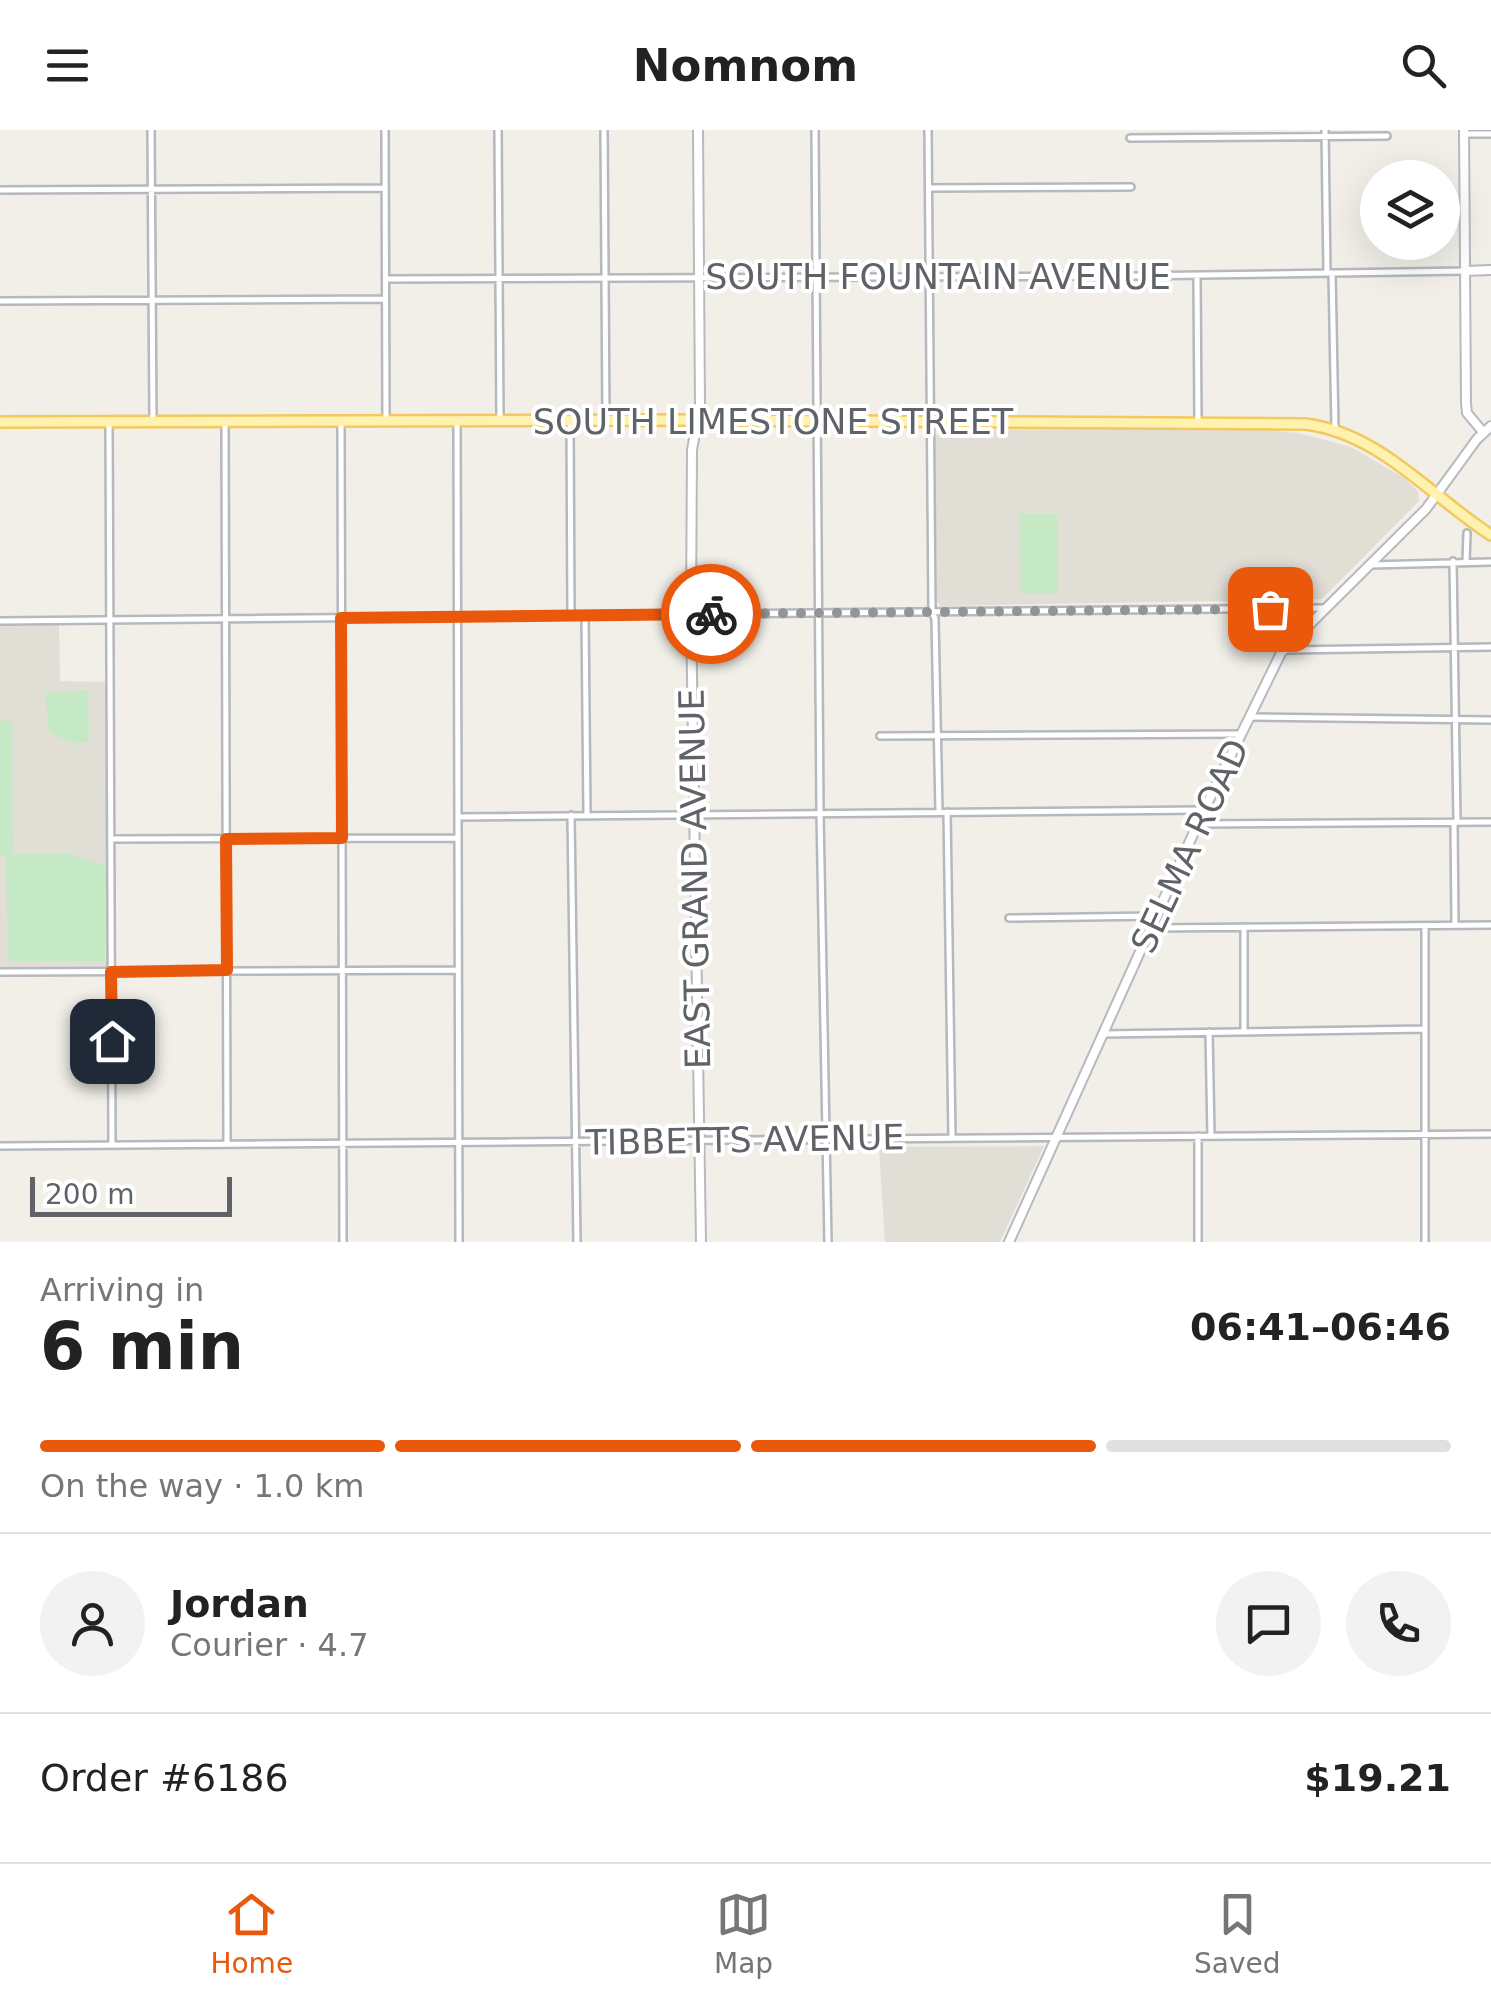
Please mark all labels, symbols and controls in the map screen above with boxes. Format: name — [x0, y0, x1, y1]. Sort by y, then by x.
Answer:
icon: menu — [40, 38, 95, 93]
icon: search — [1396, 38, 1451, 93]
text: Nomnom — [633, 39, 858, 92]
map controls — [1360, 160, 1460, 260]
button: layers — [1360, 160, 1460, 260]
street label: SOUTH FOUNTAIN AVENUE — [705, 257, 1171, 297]
street label: SOUTH LIMESTONE STREET — [533, 402, 1014, 442]
courier — [661, 564, 761, 664]
pin — [1228, 567, 1313, 652]
icon: bag — [1243, 582, 1298, 637]
icon: bike — [684, 587, 739, 642]
street label: EAST GRAND AVENUE — [672, 688, 718, 1070]
street label: SELMA ROAD — [1123, 733, 1257, 959]
pin — [70, 999, 155, 1084]
icon: home — [85, 1014, 140, 1069]
street label: TIBBETTS AVENUE — [584, 1117, 905, 1163]
scale bar — [30, 1172, 232, 1216]
text: 200 m — [45, 1178, 135, 1211]
text: Arriving in — [40, 1271, 204, 1309]
text: 06:41–06:46 — [1190, 1305, 1451, 1349]
text: 6 min — [40, 1309, 244, 1384]
text: On the way · 1.0 km — [40, 1467, 364, 1505]
button: person — [40, 1571, 145, 1676]
button: chat — [1216, 1571, 1321, 1676]
button: phone — [1346, 1571, 1451, 1676]
text: Jordan — [170, 1582, 309, 1626]
text: Courier · 4.7 — [170, 1626, 369, 1664]
text: Order #6186 — [40, 1756, 289, 1800]
text: $19.21 — [1304, 1756, 1451, 1800]
tab: Home — [210, 1887, 293, 1980]
tab: Map — [714, 1887, 773, 1980]
tab: Saved — [1194, 1887, 1281, 1980]

